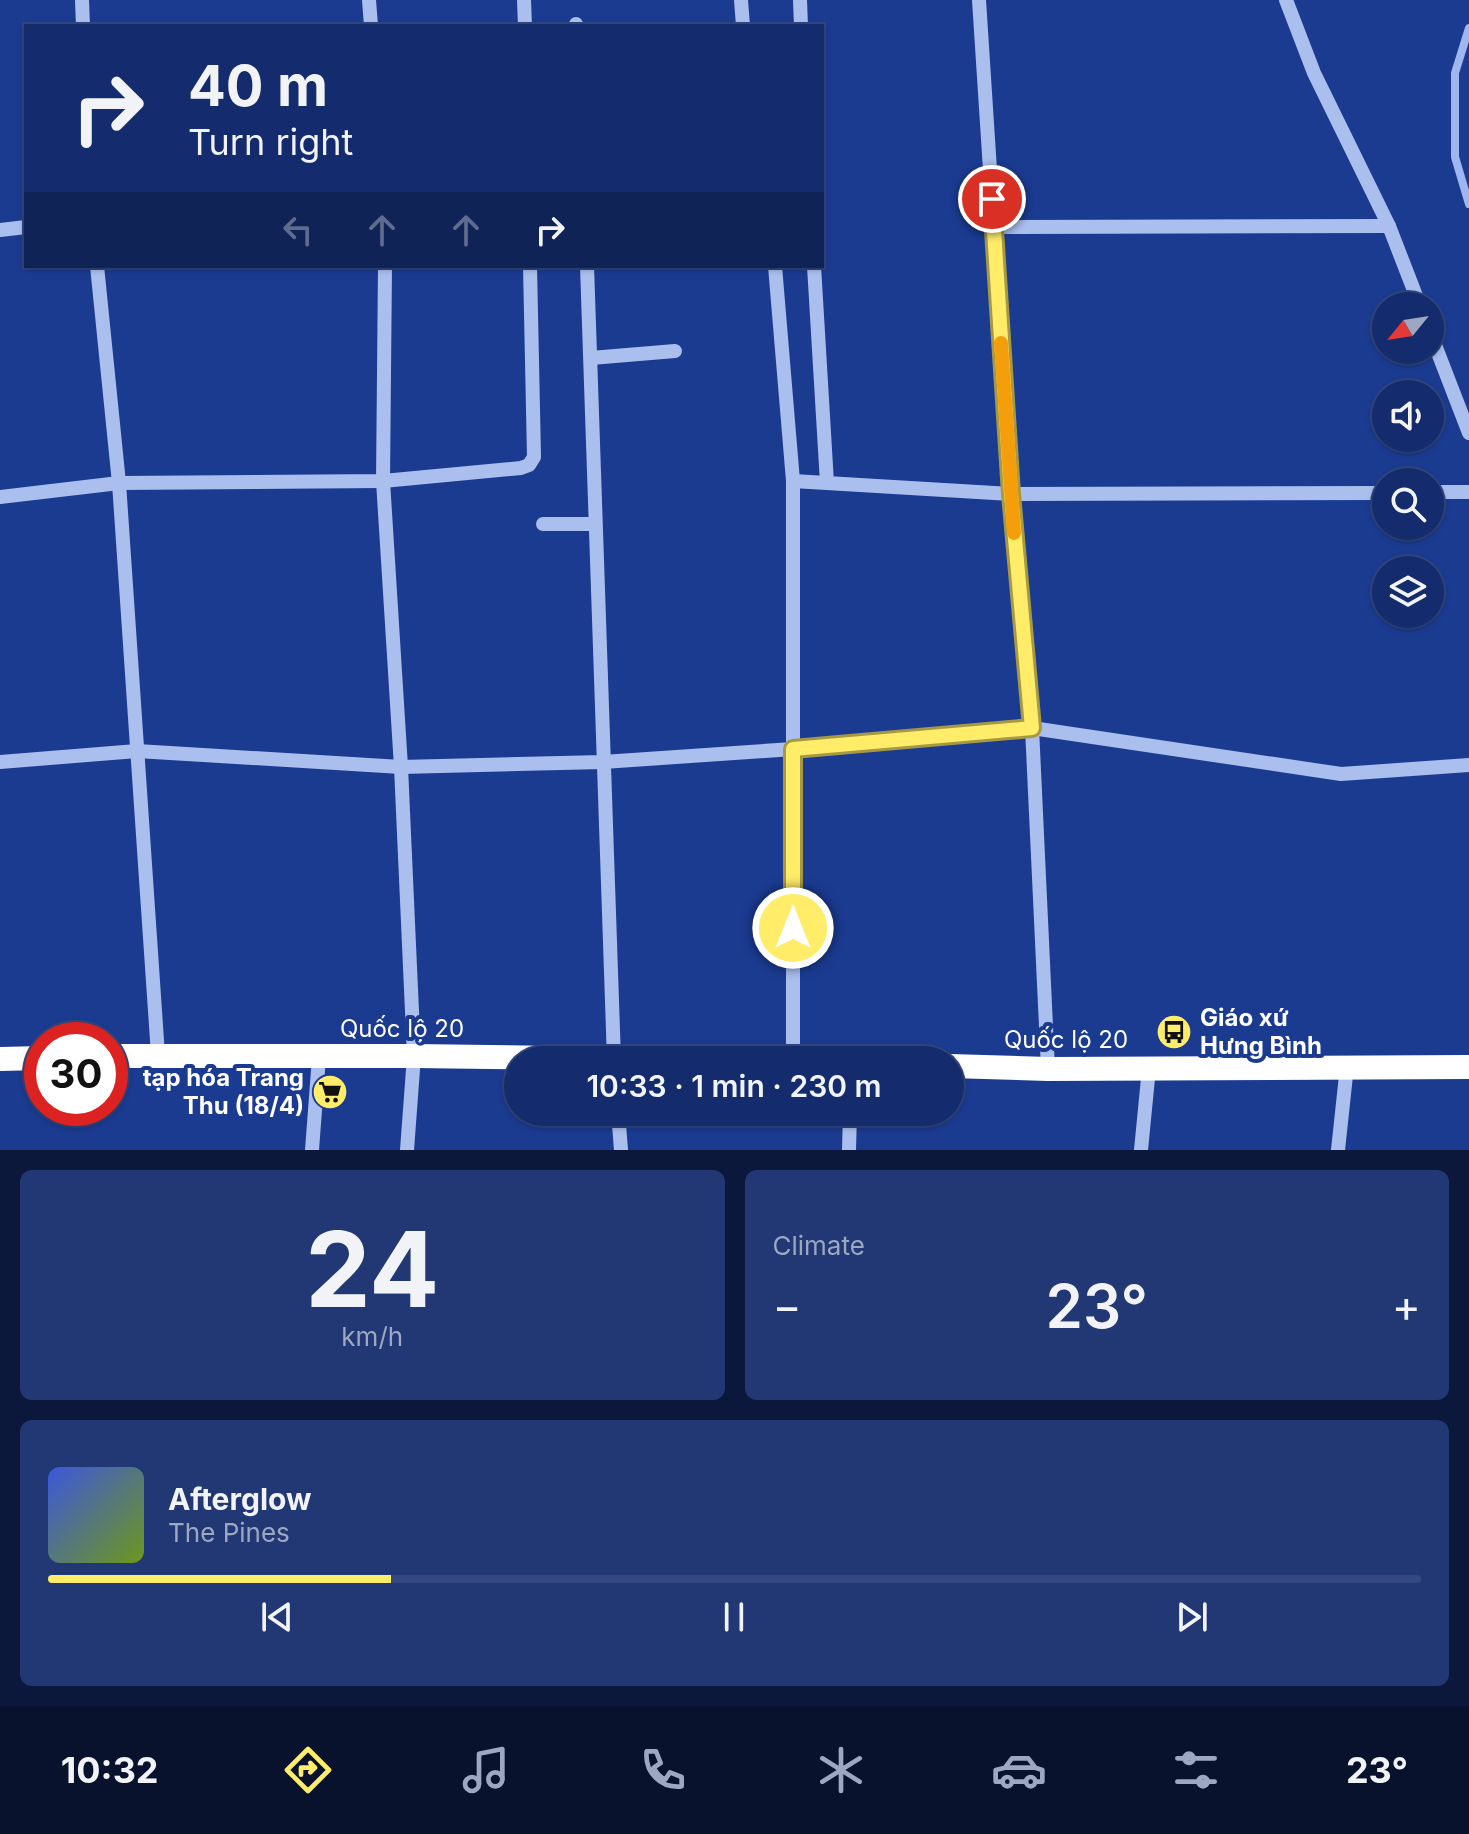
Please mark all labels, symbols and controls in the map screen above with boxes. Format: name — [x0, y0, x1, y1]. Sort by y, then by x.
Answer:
text: 40 m — [188, 52, 328, 120]
icon: right — [56, 56, 160, 160]
text: Turn right — [188, 120, 353, 164]
pin — [958, 165, 1026, 233]
icon: arrive — [970, 177, 1014, 221]
icon: left — [276, 208, 320, 252]
icon: ahead — [360, 208, 404, 252]
icon: ahead — [444, 208, 488, 252]
icon: right — [528, 208, 572, 252]
north arrow — [1372, 292, 1444, 364]
map controls — [1372, 292, 1444, 628]
button: sound — [1372, 380, 1444, 452]
button: search — [1372, 468, 1444, 540]
button: layers — [1372, 556, 1444, 628]
position arrow — [751, 886, 835, 970]
place label: Giáo xứ Hưng Bình — [1200, 1003, 1322, 1060]
bus stop icon: Giáo xứ Hưng Bình — [1155, 1013, 1193, 1051]
street label: Quốc lộ 20 — [340, 1014, 464, 1043]
speed limit sign: 30 — [24, 1022, 128, 1126]
street label: Quốc lộ 20 — [1004, 1025, 1128, 1054]
place label: tạp hóa Trang Thu (18/4) — [143, 1063, 304, 1120]
text: 10:33 · 1 min · 230 m — [586, 1068, 882, 1104]
supermarket icon: tạp hóa Trang Thu (18/4) — [311, 1073, 349, 1111]
text: 24 — [305, 1206, 439, 1332]
text: Climate — [773, 1230, 865, 1261]
text: 23° — [1046, 1270, 1148, 1342]
text: − — [773, 1279, 802, 1333]
text: + — [1392, 1279, 1421, 1333]
text: km/h — [341, 1321, 403, 1352]
text: Afterglow — [168, 1481, 312, 1517]
text: The Pines — [168, 1517, 290, 1548]
icon: previous — [255, 1595, 299, 1639]
icon: pause — [712, 1595, 756, 1639]
icon: next — [1170, 1595, 1214, 1639]
icon: directions — [280, 1742, 336, 1798]
icon: music — [458, 1742, 514, 1798]
icon: phone — [635, 1742, 691, 1798]
icon: climate — [813, 1742, 869, 1798]
icon: car — [991, 1742, 1047, 1798]
icon: filters — [1168, 1742, 1224, 1798]
text: 10:32 — [61, 1748, 159, 1792]
text: 23° — [1346, 1748, 1408, 1792]

